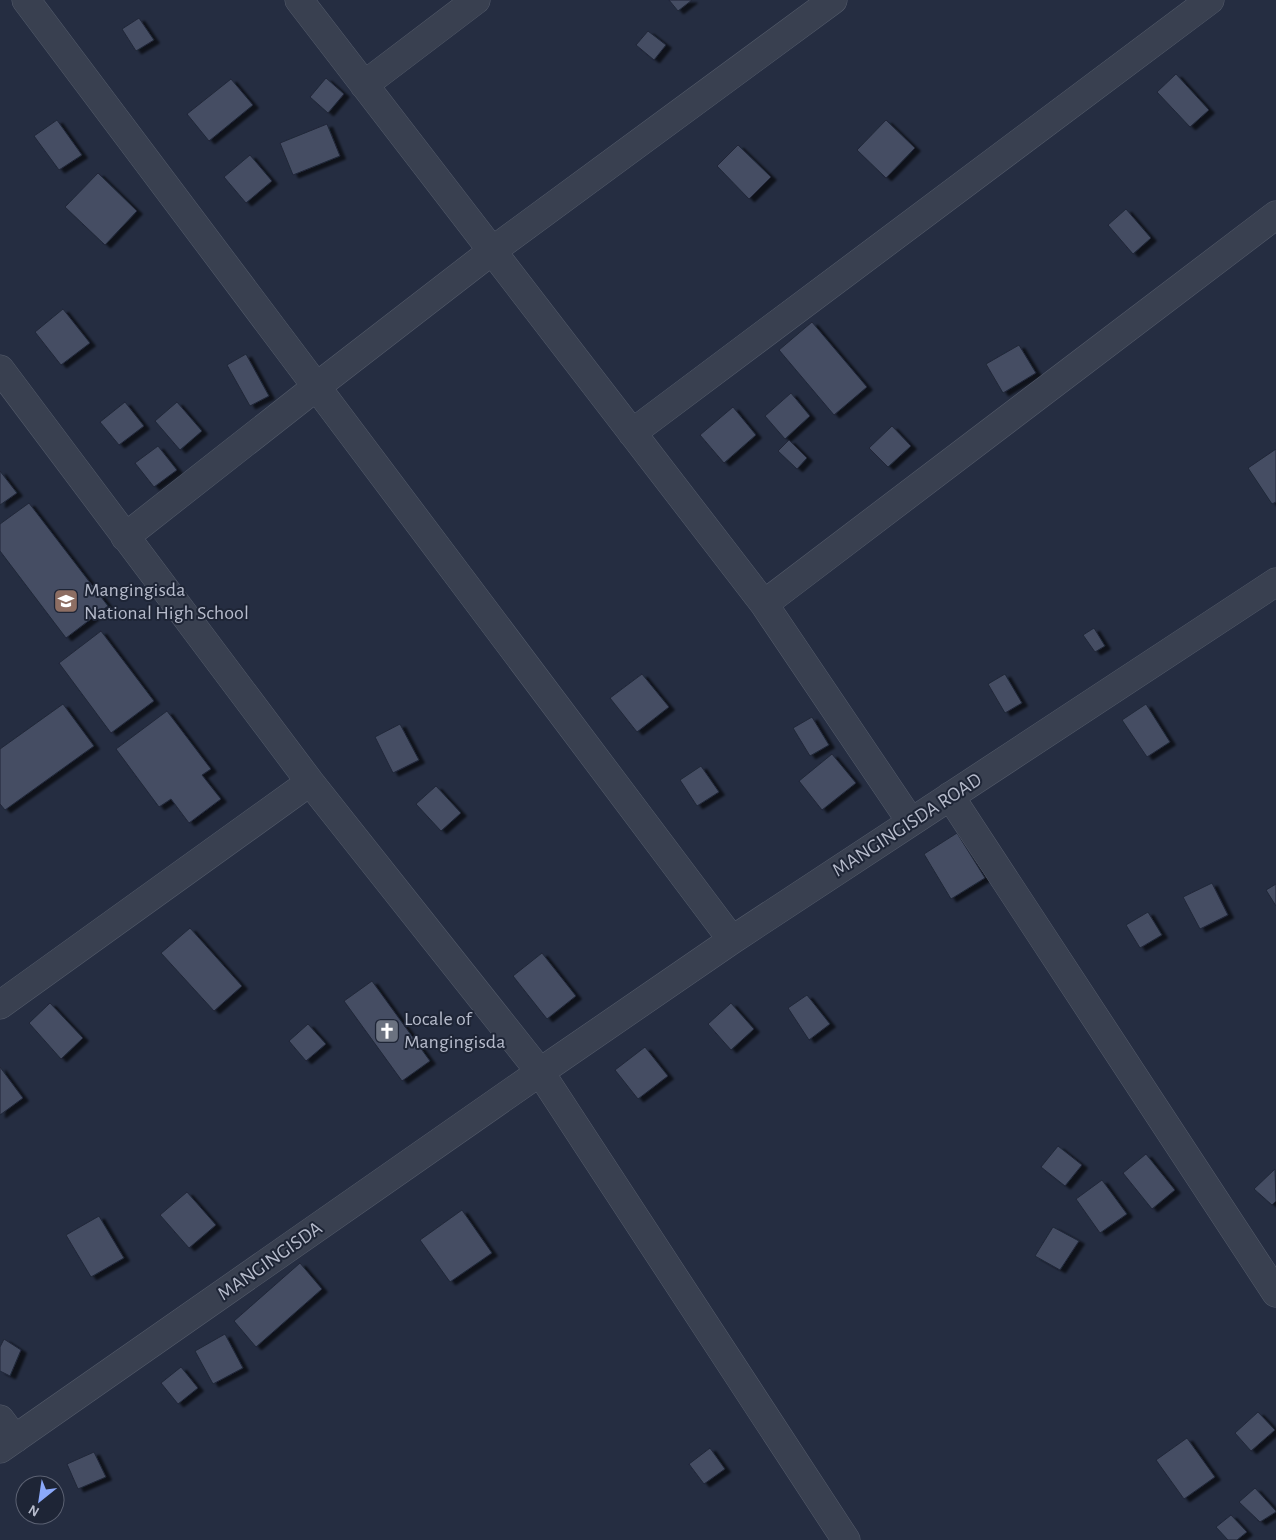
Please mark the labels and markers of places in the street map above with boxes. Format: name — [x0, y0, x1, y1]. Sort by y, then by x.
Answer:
place label: Mangingisda National High School — [84, 580, 249, 623]
school or university icon: Mangingisda National High School — [53, 588, 79, 614]
place label: Locale of Mangingisda — [404, 1009, 505, 1052]
church icon: Locale of Mangingisda — [374, 1018, 400, 1044]

